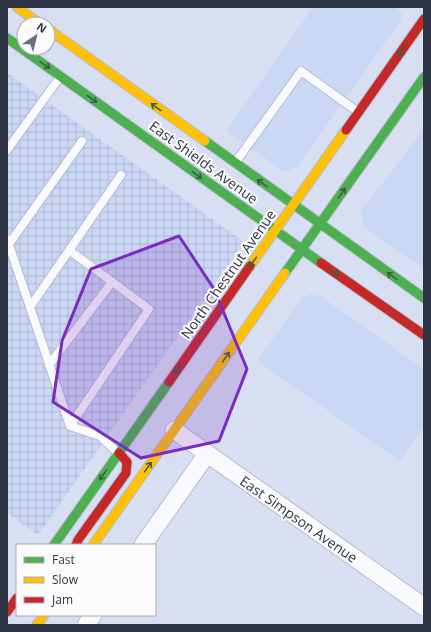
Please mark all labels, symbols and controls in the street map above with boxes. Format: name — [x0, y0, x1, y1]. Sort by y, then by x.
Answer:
north arrow — [16, 16, 56, 56]
text: N — [34, 19, 50, 36]
one-way arrow — [398, 45, 406, 56]
one-way arrow — [39, 61, 50, 69]
one-way arrow — [86, 95, 97, 103]
one-way arrow — [151, 103, 162, 111]
street label: East Shields Avenue — [146, 116, 262, 208]
one-way arrow — [192, 170, 203, 179]
one-way arrow — [257, 178, 268, 187]
one-way arrow — [338, 188, 346, 199]
street label: North Chestnut Avenue — [176, 206, 280, 342]
one-way arrow — [249, 257, 257, 268]
one-way arrow — [328, 268, 339, 276]
one-way arrow — [387, 272, 398, 280]
one-way arrow — [222, 352, 230, 363]
one-way arrow — [174, 363, 182, 374]
one-way arrow — [144, 462, 152, 473]
one-way arrow — [99, 469, 108, 480]
street label: East Simpson Avenue — [236, 471, 362, 567]
legend — [16, 544, 156, 616]
text: Fast — [52, 551, 75, 568]
text: Slow — [52, 571, 79, 588]
text: Jam — [51, 591, 73, 608]

